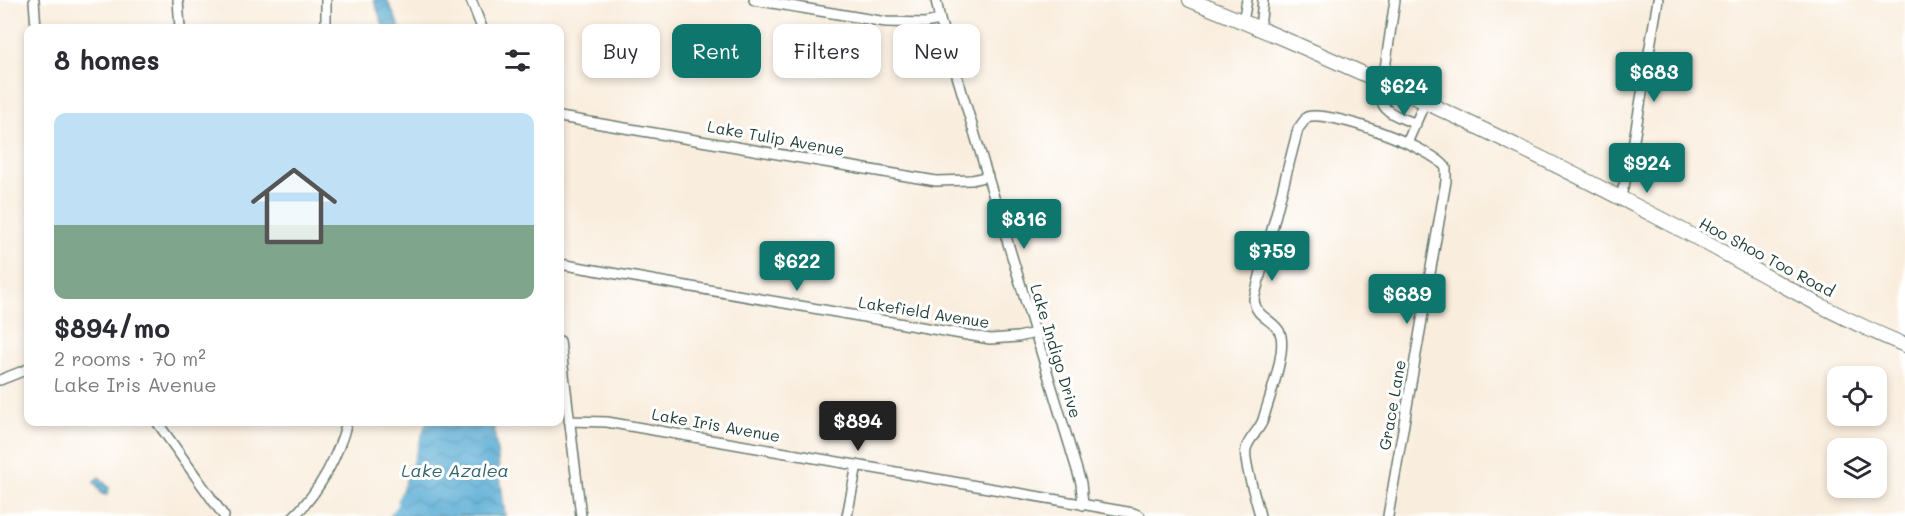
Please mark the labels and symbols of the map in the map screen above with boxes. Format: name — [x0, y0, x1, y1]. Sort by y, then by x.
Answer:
pin: $683 — [1618, 52, 1690, 103]
pin: $624 — [1368, 66, 1440, 117]
street label: Lake Tulip Avenue — [706, 115, 846, 160]
pin: $924 — [1611, 143, 1683, 194]
pin: $816 — [988, 199, 1060, 250]
street label: Hoo Shoo Too Road — [1696, 212, 1839, 301]
pin: $759 — [1236, 231, 1308, 282]
pin: $622 — [761, 241, 833, 292]
pin: $689 — [1371, 274, 1443, 325]
street label: Lake Indigo Drive — [1026, 281, 1087, 420]
street label: Lakefield Avenue — [857, 291, 991, 332]
street label: Grace Lane — [1373, 358, 1410, 452]
pin: $894 — [822, 401, 894, 452]
street label: Lake Iris Avenue — [650, 403, 782, 446]
water label: Lake Azalea — [401, 458, 509, 482]

